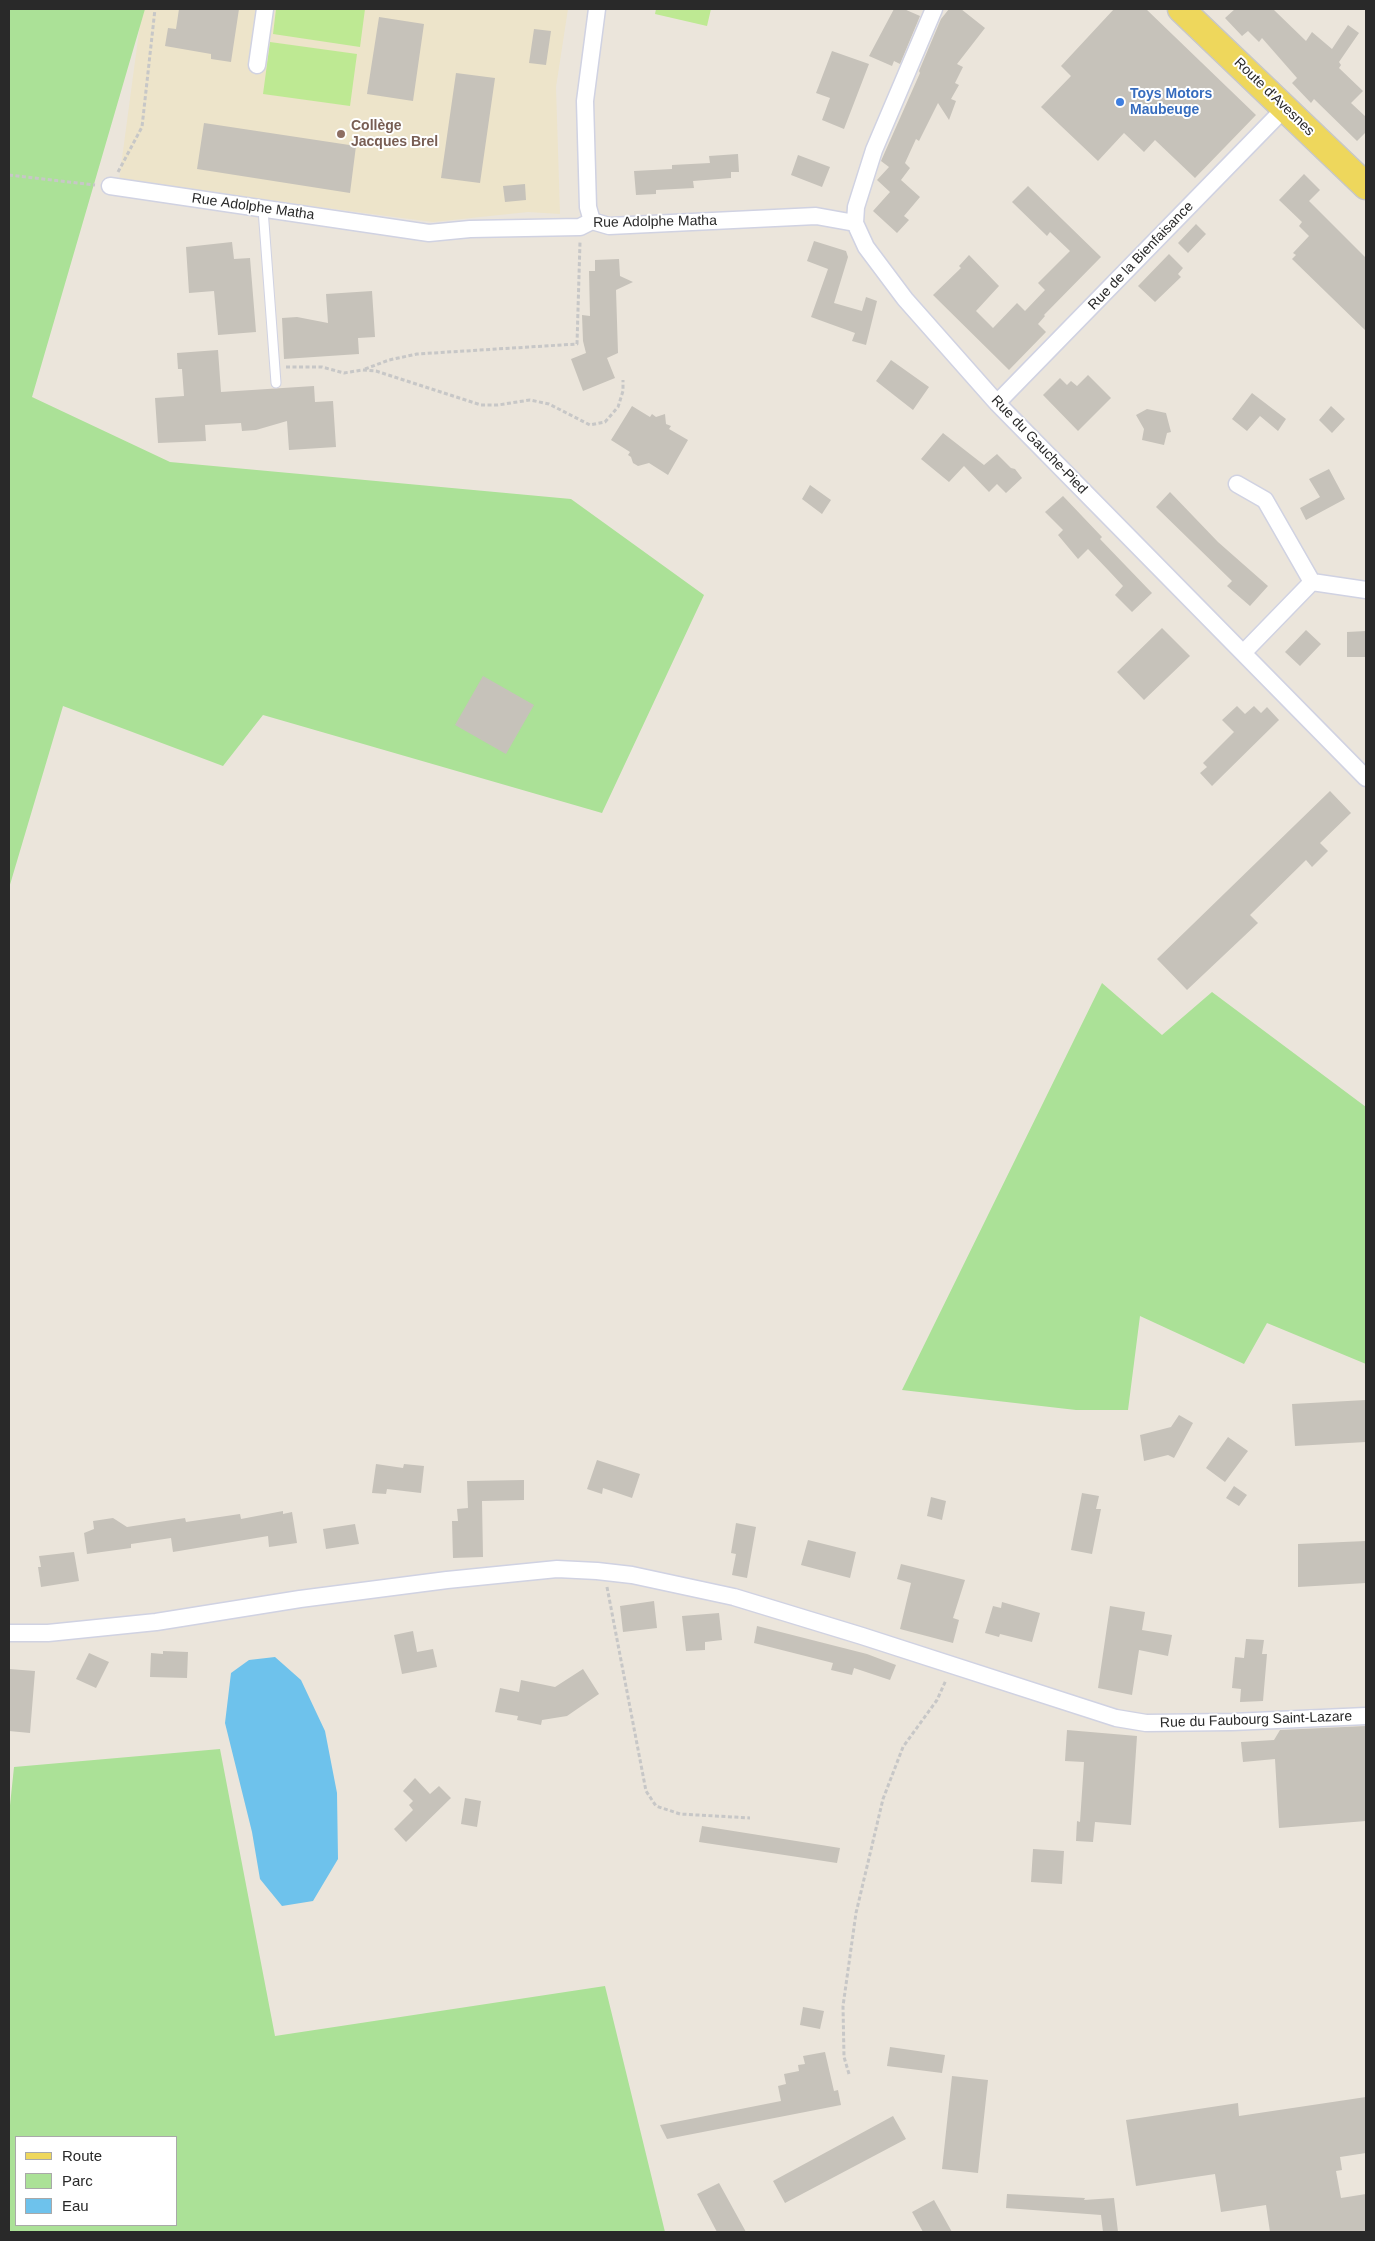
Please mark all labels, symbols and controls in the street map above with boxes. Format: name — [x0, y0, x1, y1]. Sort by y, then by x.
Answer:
street label: Route d'Avesnes — [1230, 54, 1318, 140]
place label: Toys Motors Maubeuge — [1130, 86, 1212, 118]
marker: Toys Motors Maubeuge — [1114, 96, 1126, 108]
place label: Collège Jacques Brel — [351, 118, 438, 150]
marker: Collège Jacques Brel — [335, 128, 347, 140]
street label: Rue Adolphe Matha — [191, 190, 315, 224]
street label: Rue de la Bienfaisance — [1085, 198, 1197, 314]
street label: Rue Adolphe Matha — [593, 213, 717, 231]
street label: Rue du Gauche-Pied — [988, 392, 1090, 498]
street label: Rue du Faubourg Saint-Lazare — [1160, 1708, 1352, 1732]
legend — [15, 2136, 178, 2226]
text: Route — [62, 2147, 102, 2164]
text: Parc — [62, 2172, 93, 2189]
text: Eau — [62, 2197, 89, 2214]

